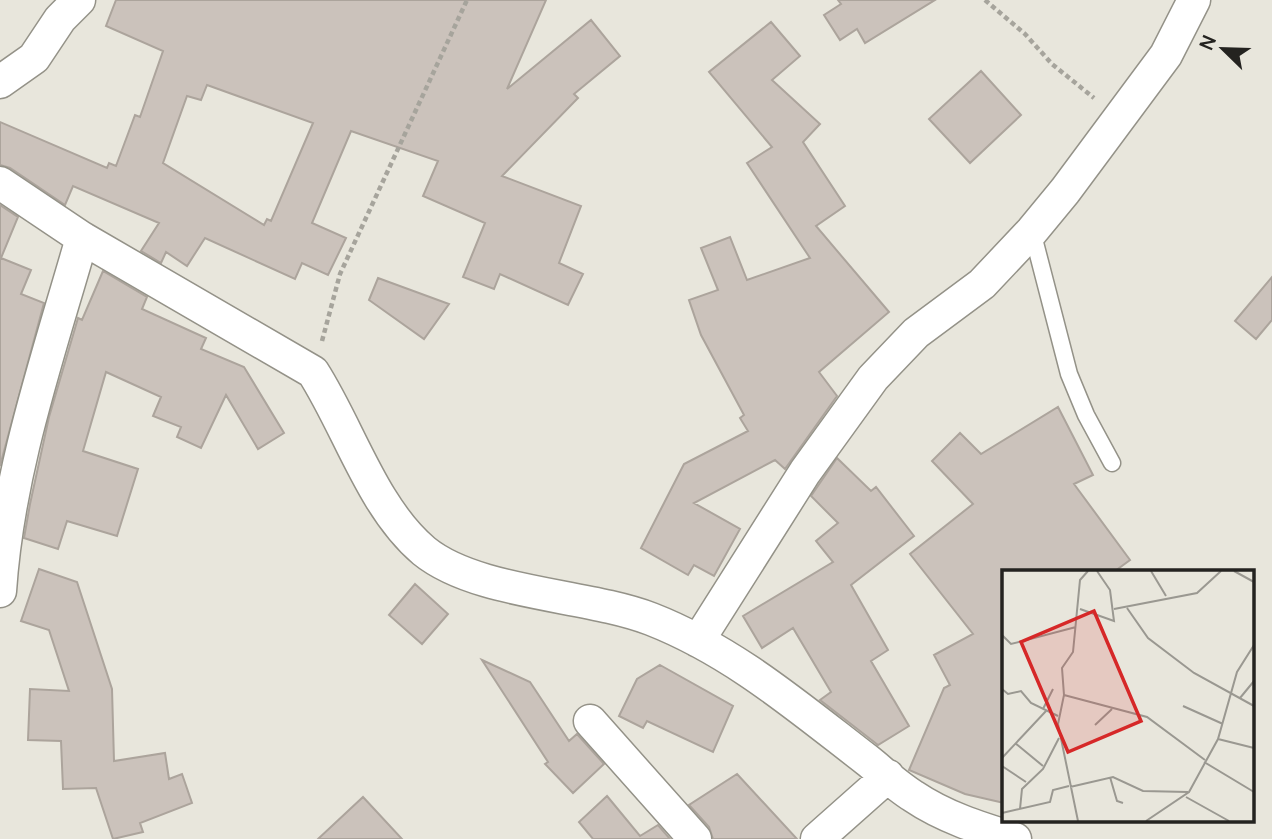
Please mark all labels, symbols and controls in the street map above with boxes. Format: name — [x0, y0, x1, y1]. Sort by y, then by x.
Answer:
north arrow — [1188, 14, 1258, 84]
text: N — [1193, 31, 1222, 54]
inset map — [1002, 570, 1254, 822]

